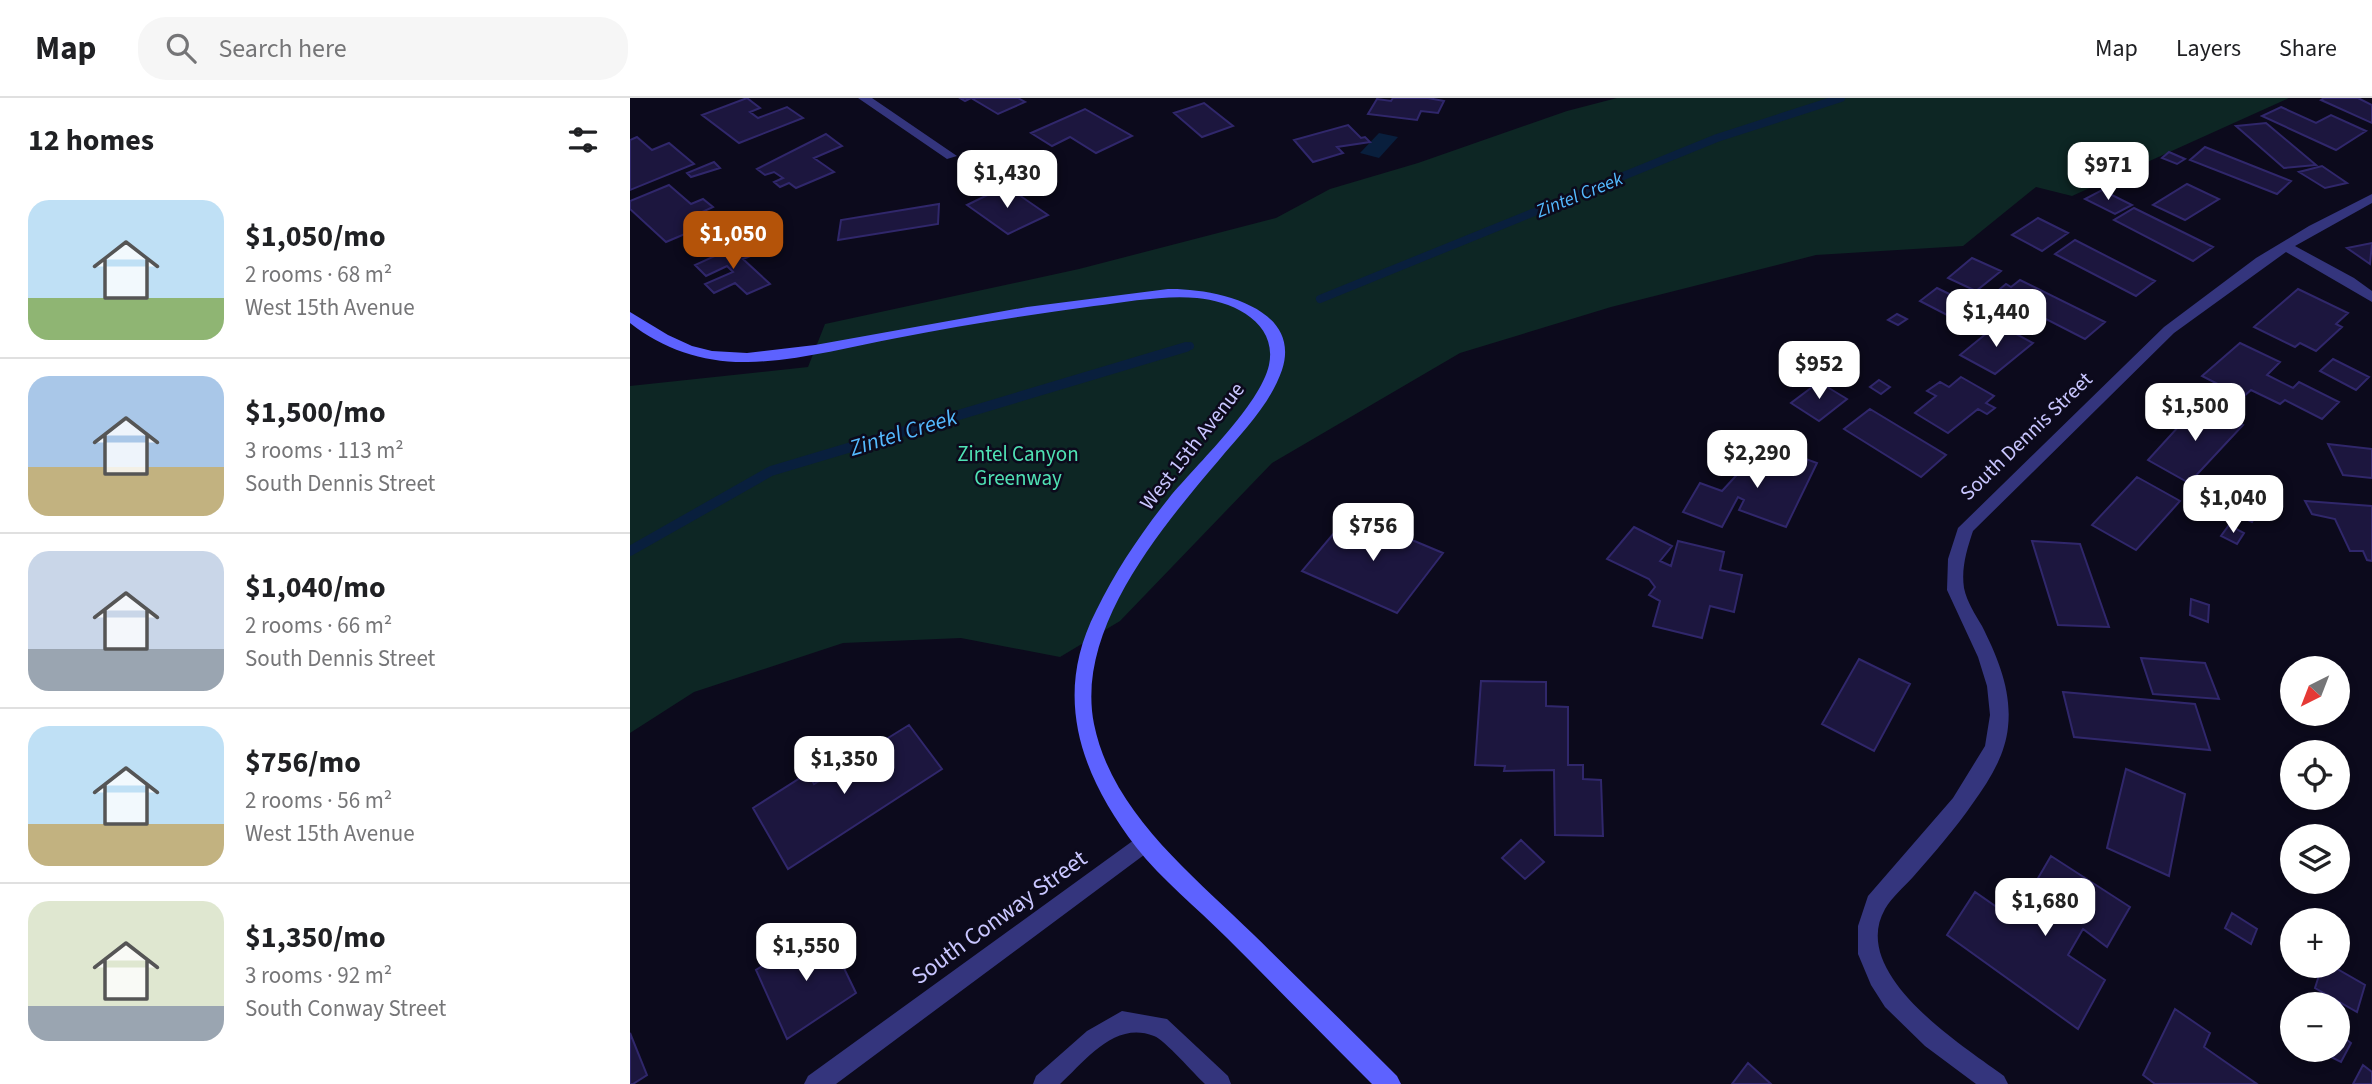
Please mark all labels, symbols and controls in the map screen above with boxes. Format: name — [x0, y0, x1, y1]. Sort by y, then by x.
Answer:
search box — [138, 17, 628, 80]
text: Map — [35, 25, 96, 72]
icon: search — [162, 29, 200, 67]
text: Search here — [218, 30, 347, 67]
text: Map — [2095, 31, 2138, 66]
text: Layers — [2176, 31, 2241, 66]
text: Share — [2279, 31, 2337, 66]
text: 12 homes — [28, 119, 154, 162]
icon: filters — [564, 121, 602, 159]
pin: $971 — [2067, 142, 2149, 202]
text: $971 — [2084, 148, 2132, 181]
pin: $1,430 — [950, 150, 1064, 210]
text: $1,430 — [973, 156, 1041, 189]
water label: Zintel Creek — [1531, 165, 1628, 225]
pin: $1,050 — [676, 212, 790, 271]
text: $1,050/mo — [245, 215, 386, 258]
text: $1,050 — [699, 217, 767, 250]
icon: home — [84, 228, 168, 312]
text: 2 rooms · 68 m² — [245, 258, 392, 291]
pin: $1,440 — [1939, 289, 2053, 349]
text: West 15th Avenue — [245, 291, 415, 324]
text: $1,440 — [1962, 295, 2030, 328]
pin: $952 — [1778, 342, 1860, 401]
text: $952 — [1795, 347, 1843, 380]
street label: South Dennis Street — [1953, 365, 2099, 507]
street label: West 15th Avenue — [1132, 376, 1252, 516]
pin: $1,500 — [2138, 384, 2252, 443]
text: $1,500 — [2161, 389, 2229, 422]
text: $1,500/mo — [245, 391, 386, 434]
water label: Zintel Creek — [844, 400, 962, 465]
icon: home — [84, 404, 168, 488]
pin: $2,290 — [1700, 430, 1814, 490]
text: 3 rooms · 113 m² — [245, 434, 404, 467]
text: $2,290 — [1723, 436, 1791, 469]
park label: Zintel Canyon Greenway — [957, 439, 1079, 493]
text: South Dennis Street — [245, 467, 435, 500]
pin: $1,040 — [2176, 476, 2290, 535]
text: $1,040 — [2199, 481, 2267, 514]
pin: $756 — [1332, 504, 1414, 563]
text: $756 — [1349, 509, 1397, 542]
text: $1,040/mo — [245, 566, 386, 609]
icon: home — [84, 579, 168, 663]
text: 2 rooms · 66 m² — [245, 609, 392, 642]
text: South Dennis Street — [245, 642, 435, 675]
north arrow — [2280, 656, 2350, 726]
map controls — [2280, 656, 2350, 1062]
pin: $1,350 — [787, 736, 901, 796]
button: locate — [2280, 740, 2350, 810]
text: $756/mo — [245, 741, 361, 784]
text: $1,350 — [810, 742, 878, 775]
icon: home — [84, 754, 168, 838]
text: 2 rooms · 56 m² — [245, 784, 392, 817]
text: West 15th Avenue — [245, 817, 415, 850]
button: layers — [2280, 824, 2350, 894]
street label: South Conway Street — [904, 842, 1095, 993]
pin: $1,680 — [1988, 878, 2102, 938]
text: $1,680 — [2011, 884, 2079, 917]
button: + — [2280, 908, 2350, 978]
text: $1,350/mo — [245, 916, 386, 959]
pin: $1,550 — [749, 924, 863, 983]
icon: home — [84, 929, 168, 1013]
text: $1,550 — [772, 929, 840, 962]
text: 3 rooms · 92 m² — [245, 959, 392, 992]
text: South Conway Street — [245, 992, 446, 1025]
button: − — [2280, 992, 2350, 1062]

